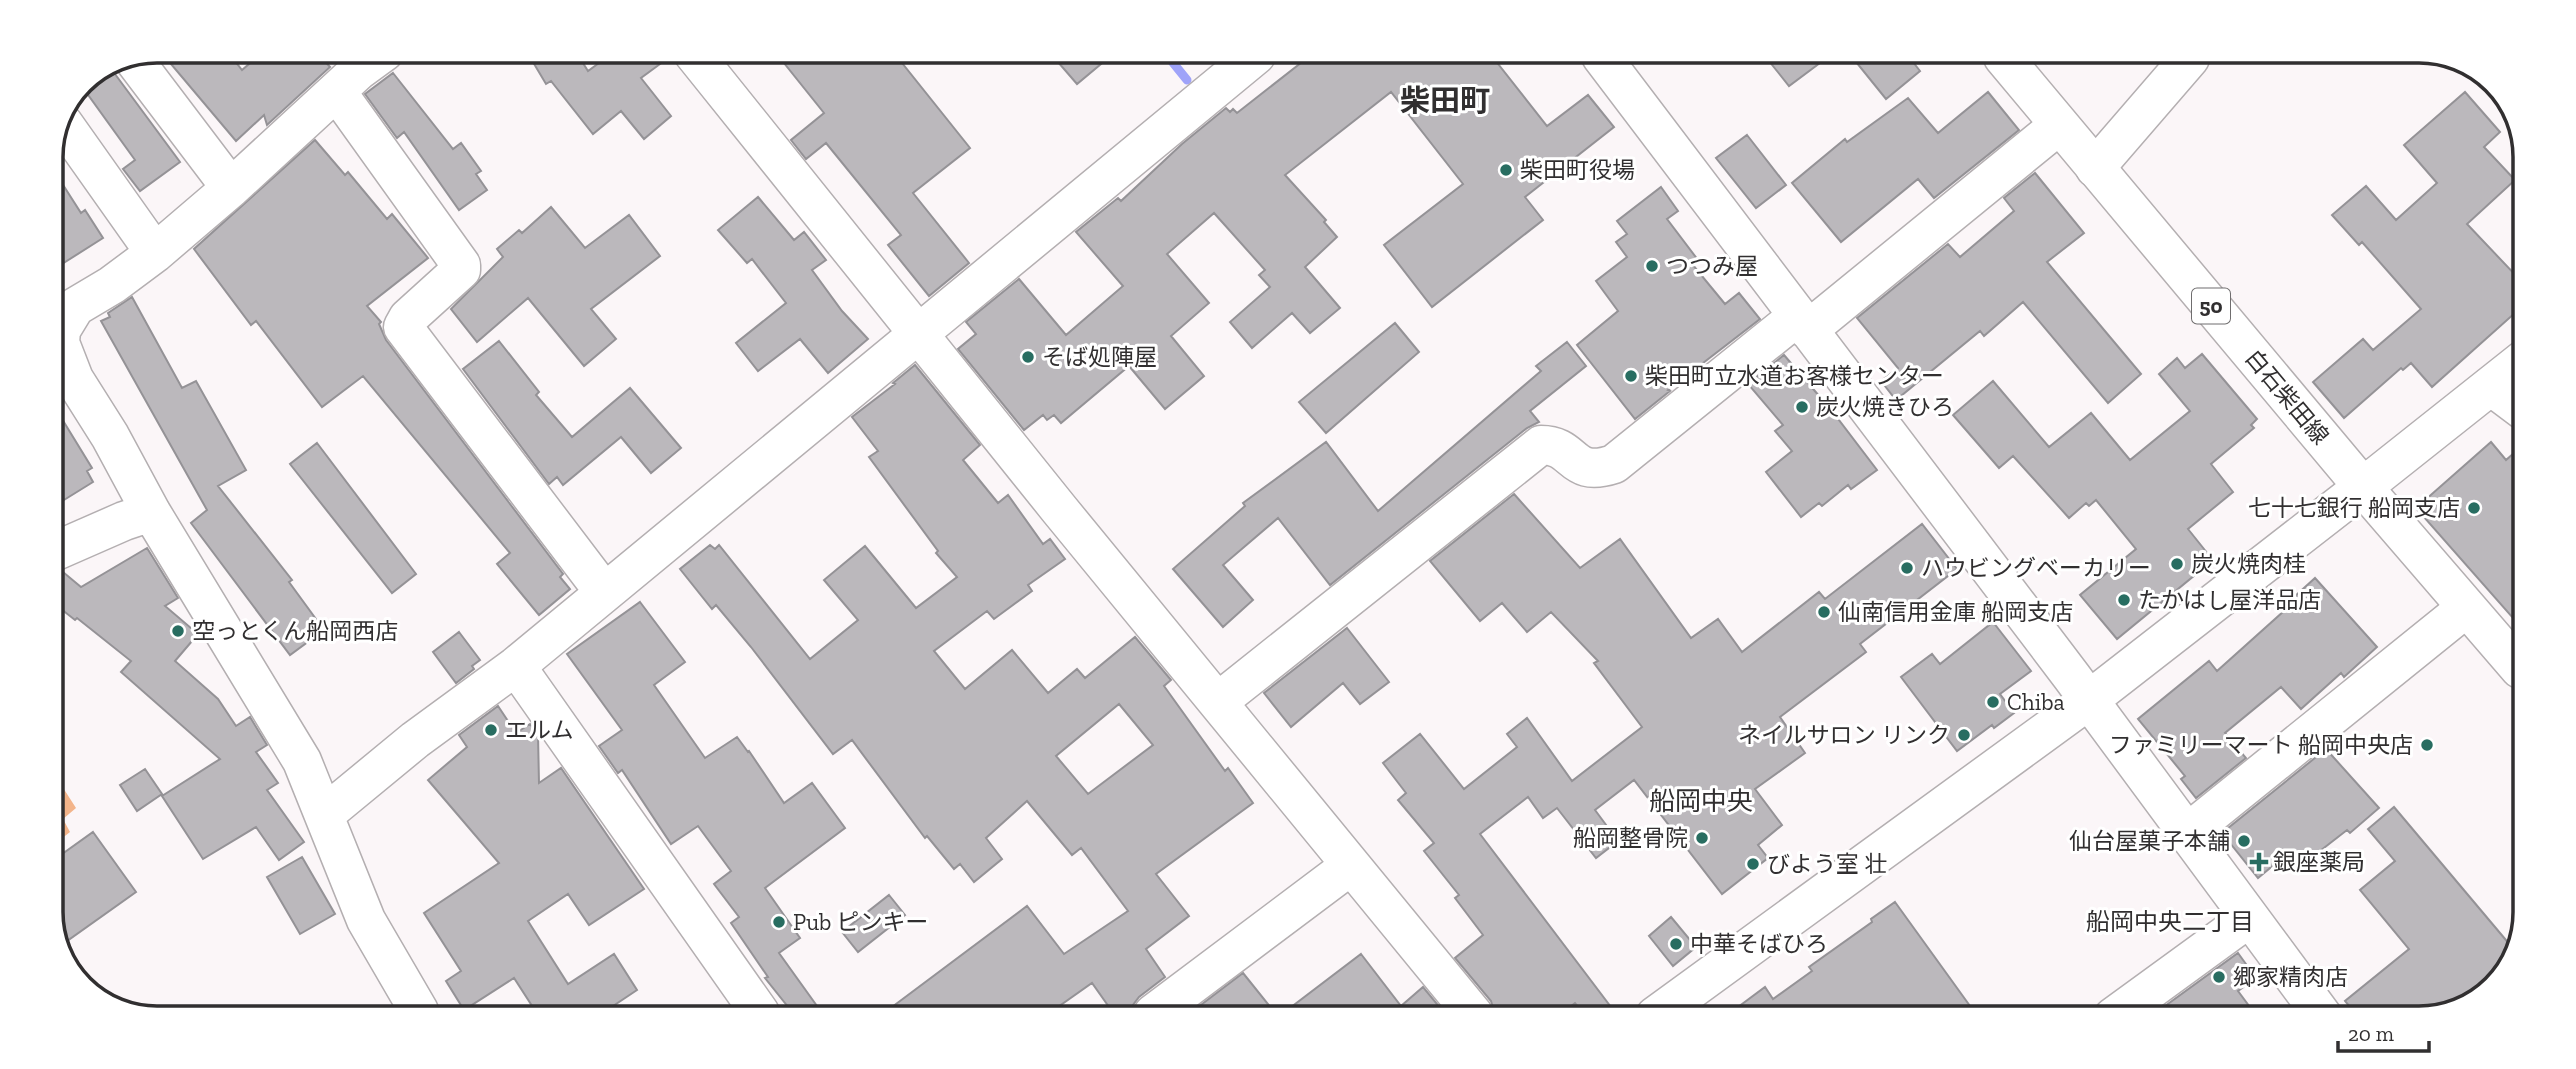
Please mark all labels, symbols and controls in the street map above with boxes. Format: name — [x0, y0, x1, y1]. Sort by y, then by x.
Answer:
district label: 柴田町 — [1400, 83, 1490, 119]
place label: 柴田町役場 — [1520, 156, 1635, 184]
marker: 柴田町役場 — [1498, 162, 1514, 178]
place label: つつみ屋 — [1666, 252, 1758, 280]
marker: つつみ屋 — [1644, 258, 1660, 274]
road number: 50 — [2192, 288, 2230, 324]
place label: そば処陣屋 — [1042, 343, 1157, 371]
street label: 白石柴田線 — [2239, 344, 2335, 450]
marker: そば処陣屋 — [1020, 349, 1036, 365]
place label: 柴田町立水道お客様センター — [1645, 362, 1944, 390]
marker: 柴田町立水道お客様センター — [1623, 368, 1639, 384]
place label: 炭火焼きひろ — [1816, 393, 1954, 421]
marker: 炭火焼きひろ — [1794, 399, 1810, 415]
place label: 七十七銀行 船岡支店 — [2248, 494, 2460, 522]
marker: 七十七銀行 船岡支店 — [2466, 500, 2482, 516]
place label: 炭火焼肉桂 — [2191, 550, 2306, 578]
place label: ハウビングベーカリー — [1921, 554, 2151, 582]
marker: 炭火焼肉桂 — [2169, 556, 2185, 572]
marker: ハウビングベーカリー — [1899, 560, 1915, 576]
place label: たかはし屋洋品店 — [2138, 586, 2321, 614]
marker: たかはし屋洋品店 — [2116, 592, 2132, 608]
place label: 仙南信用金庫 船岡支店 — [1838, 598, 2073, 626]
marker: 仙南信用金庫 船岡支店 — [1816, 604, 1832, 620]
place label: 空っとくん船岡西店 — [192, 617, 398, 645]
marker: 空っとくん船岡西店 — [170, 623, 186, 639]
place label: Chiba — [2007, 688, 2065, 716]
marker: Chiba — [1985, 694, 2001, 710]
place label: エルム — [505, 716, 574, 744]
place label: ネイルサロン リンク — [1738, 721, 1950, 749]
marker: エルム — [483, 722, 499, 738]
marker: ネイルサロン リンク — [1956, 727, 1972, 743]
place label: ファミリーマート 船岡中央店 — [2109, 731, 2413, 759]
marker: ファミリーマート 船岡中央店 — [2419, 737, 2435, 753]
district label: 船岡中央 — [1649, 785, 1753, 817]
place label: 船岡整骨院 — [1573, 824, 1688, 852]
place label: 仙台屋菓子本舗 — [2069, 827, 2230, 855]
marker: 船岡整骨院 — [1694, 830, 1710, 846]
marker: 仙台屋菓子本舗 — [2236, 833, 2252, 849]
place label: 銀座薬局 — [2273, 848, 2365, 876]
place label: びよう室 壮 — [1767, 850, 1887, 878]
marker: 銀座薬局 — [2251, 854, 2267, 870]
marker: びよう室 壮 — [1745, 856, 1761, 872]
district label: 船岡中央二丁目 — [2086, 907, 2254, 936]
place label: Pub ピンキー — [793, 908, 929, 936]
marker: Pub ピンキー — [771, 914, 787, 930]
place label: 中華そばひろ — [1690, 930, 1828, 958]
marker: 中華そばひろ — [1668, 936, 1684, 952]
place label: 郷家精肉店 — [2233, 963, 2348, 991]
marker: 郷家精肉店 — [2211, 969, 2227, 985]
scale bar — [2338, 1010, 2429, 1054]
text: 20 m — [2348, 1021, 2394, 1046]

